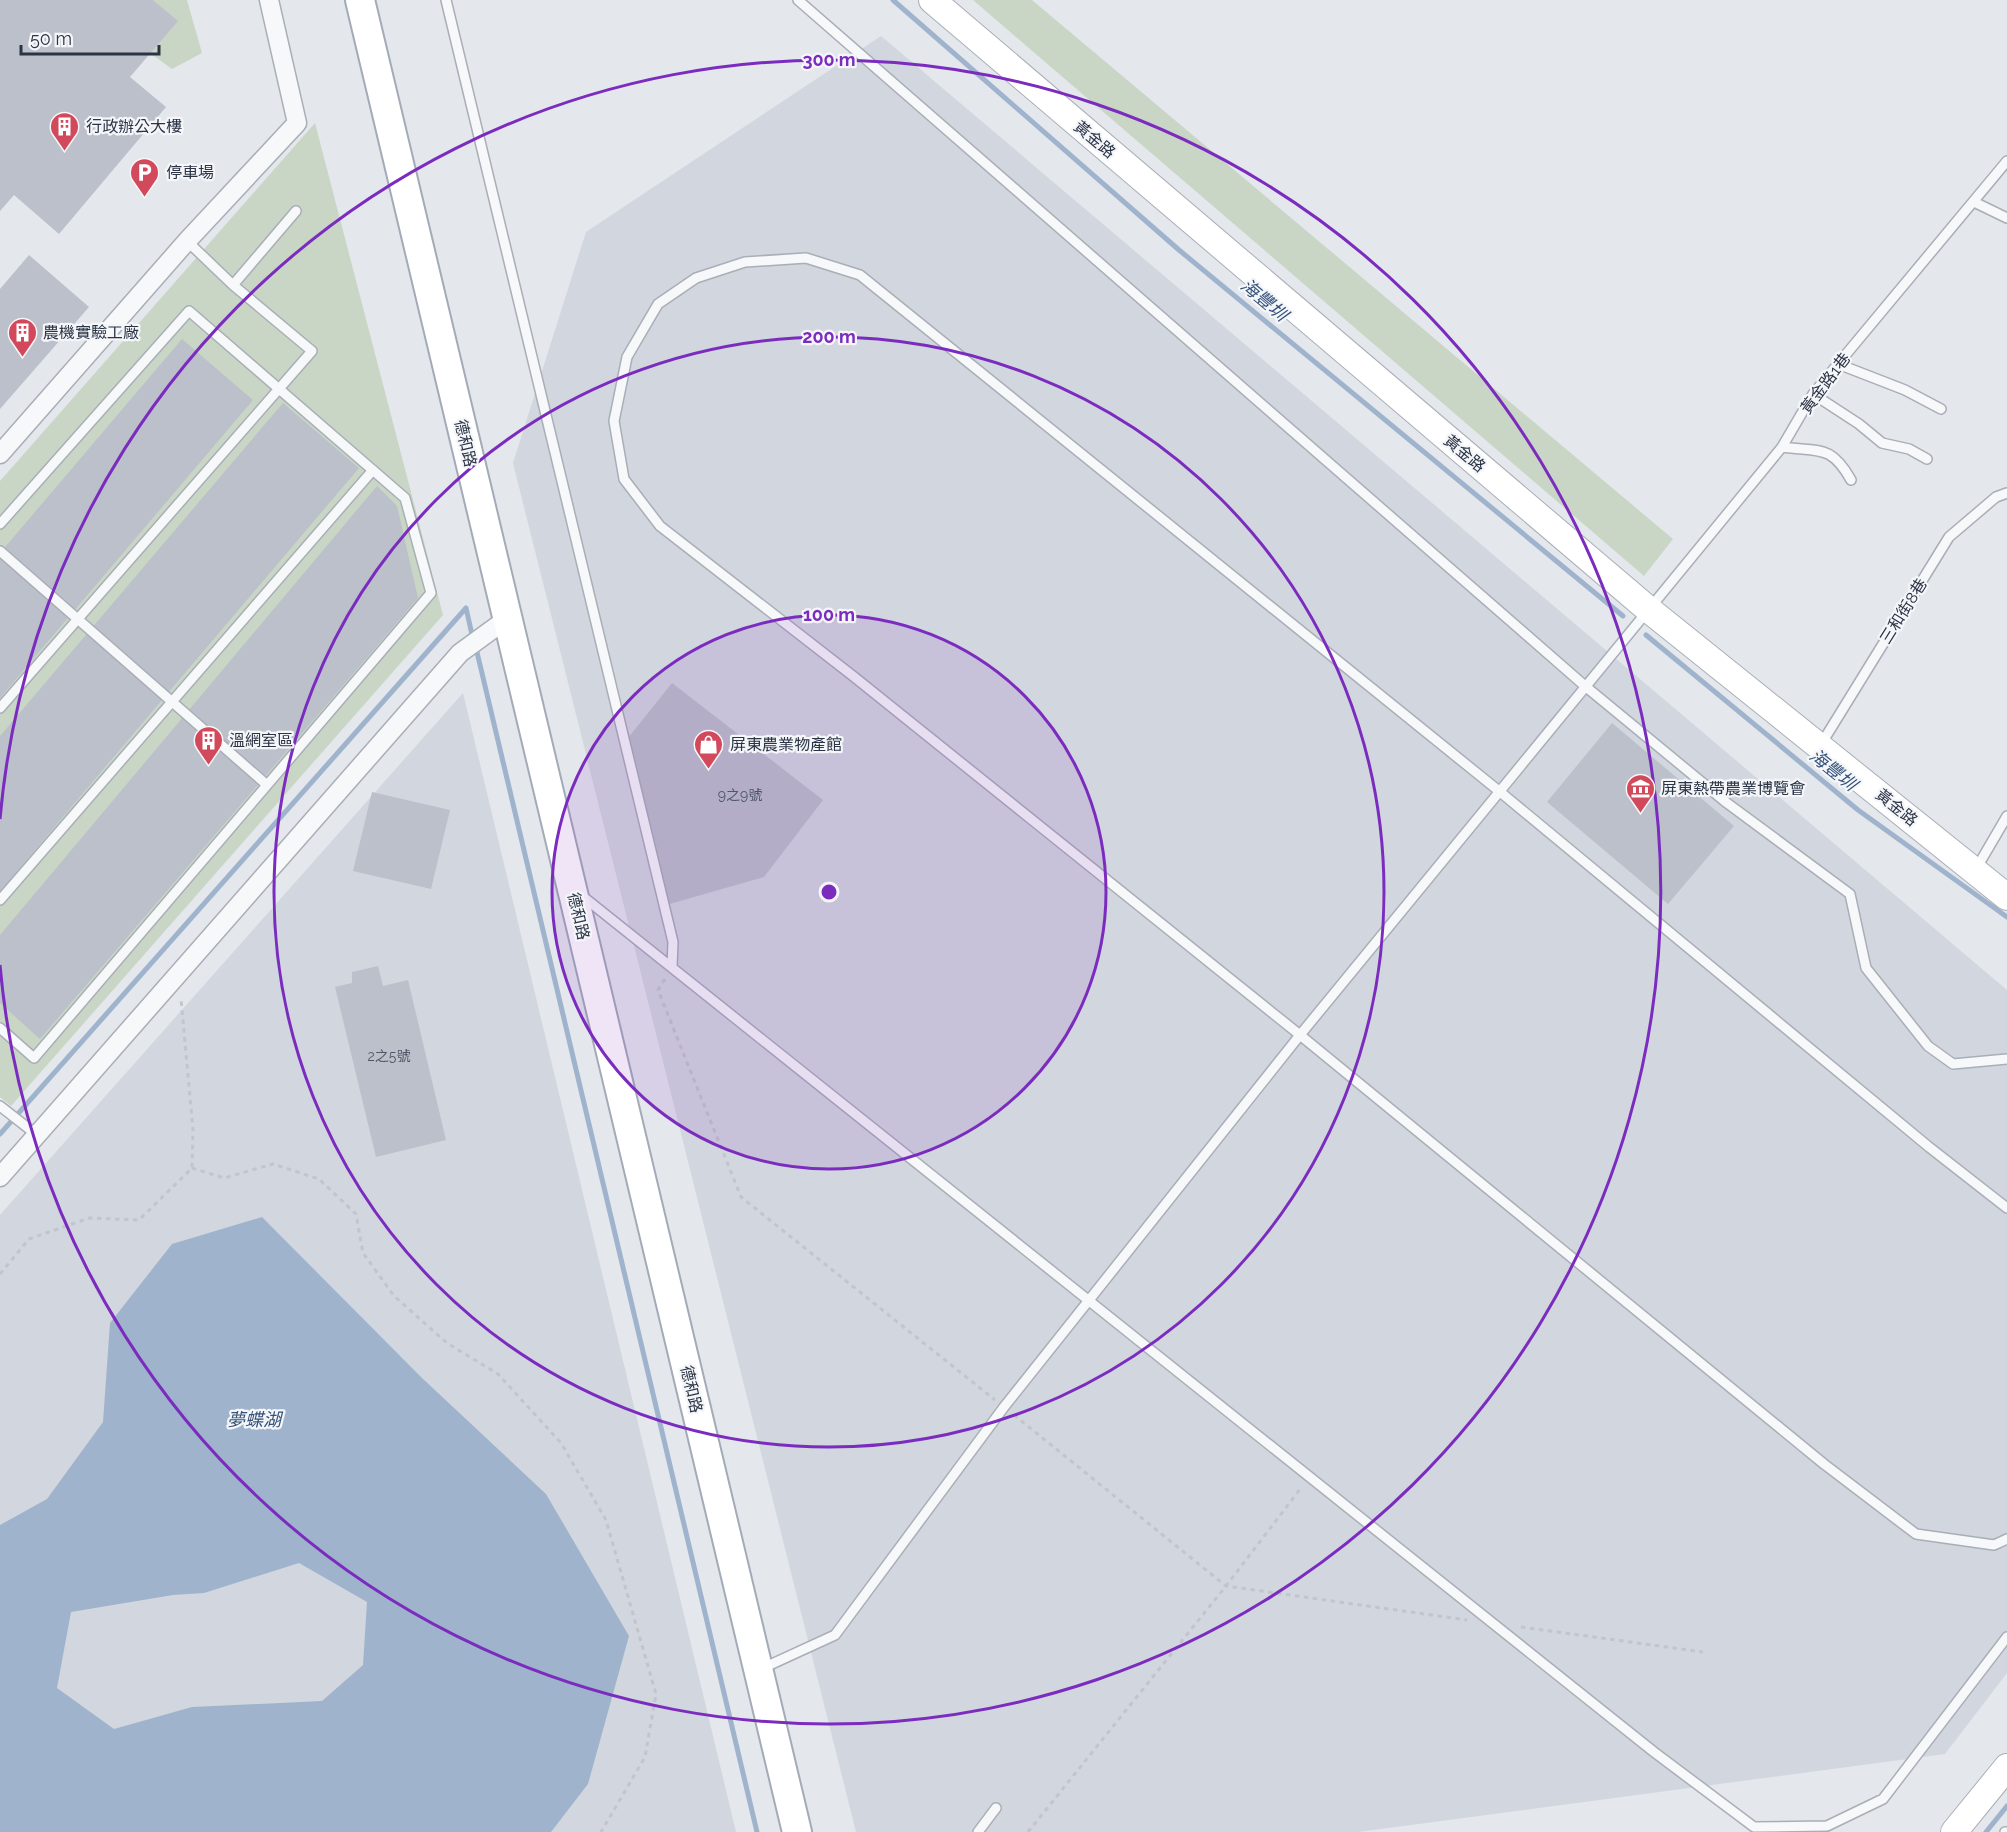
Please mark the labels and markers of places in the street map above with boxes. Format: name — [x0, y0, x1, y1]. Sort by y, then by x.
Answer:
building icon: 行政辦公大樓 — [49, 110, 81, 152]
place label: 行政辦公大樓 — [86, 117, 182, 136]
parking icon: 停車場 — [129, 156, 161, 198]
place label: 停車場 — [166, 163, 214, 182]
building icon: 農機實驗工廠 — [6, 316, 38, 358]
place label: 農機實驗工廠 — [43, 323, 139, 342]
building icon: 溫網室區 — [192, 724, 224, 766]
shop icon: 屏東農業物產館 — [693, 728, 725, 770]
place label: 溫網室區 — [229, 731, 293, 750]
place label: 屏東農業物產館 — [730, 735, 842, 754]
museum icon: 屏東熱帶農業博覽會 — [1624, 772, 1656, 814]
place label: 屏東熱帶農業博覽會 — [1661, 779, 1805, 798]
centre of rings — [819, 882, 839, 902]

